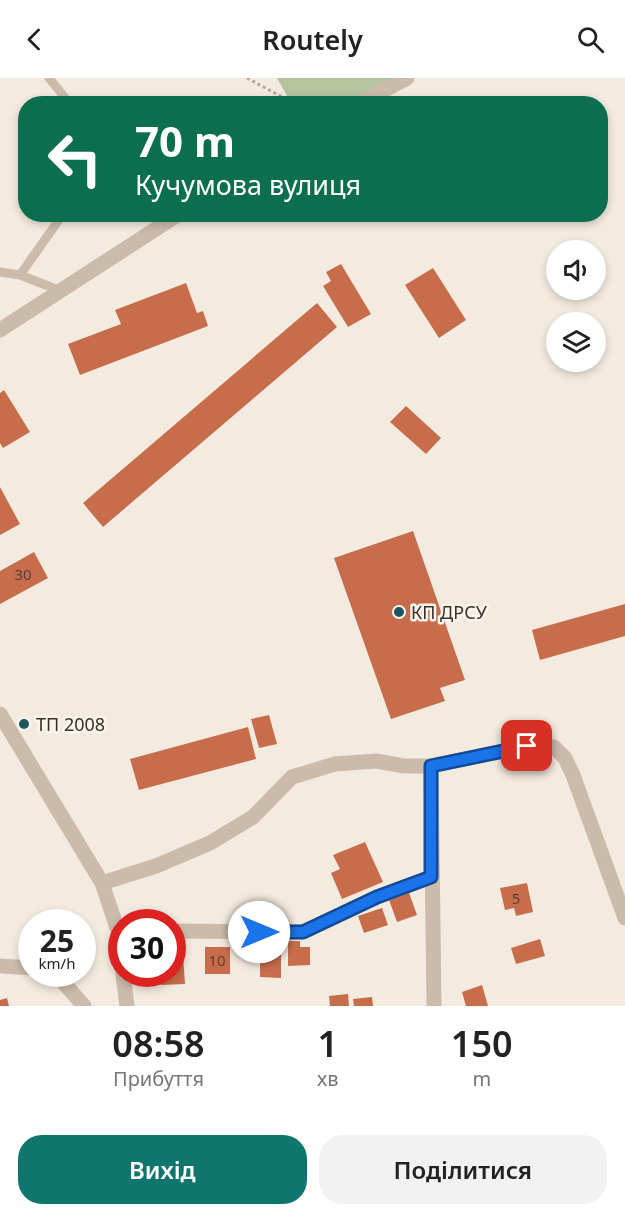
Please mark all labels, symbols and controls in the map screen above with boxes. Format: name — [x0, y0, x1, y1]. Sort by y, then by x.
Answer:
text: Routely — [262, 21, 363, 58]
icon: back — [18, 23, 51, 56]
icon: search — [574, 23, 607, 56]
text: 70 m — [135, 112, 235, 169]
icon: left — [36, 120, 114, 198]
text: Кучумова вулиця — [135, 166, 361, 203]
map controls — [546, 240, 606, 372]
button: sound — [546, 240, 606, 300]
button: layers — [546, 312, 606, 372]
house number: 30 — [14, 564, 32, 584]
place label: КП ДРСУ — [411, 600, 488, 624]
marker: КП ДРСУ — [392, 605, 406, 619]
place label: ТП 2008 — [36, 712, 105, 736]
marker: ТП 2008 — [17, 717, 31, 731]
pin — [501, 720, 552, 771]
icon: arrive — [510, 729, 543, 762]
house number: 5 — [512, 888, 520, 908]
position arrow — [227, 900, 291, 964]
speed limit sign: 30 — [108, 909, 186, 987]
text: 25 — [40, 920, 74, 961]
house number: 10 — [208, 950, 226, 970]
text: km/h — [39, 953, 75, 973]
text: 08:58 — [112, 1019, 205, 1068]
text: 1 — [317, 1019, 338, 1068]
text: 150 — [451, 1019, 513, 1068]
text: Прибуття — [113, 1065, 204, 1092]
text: хв — [317, 1065, 339, 1092]
text: m — [472, 1065, 491, 1092]
button: Вихід — [18, 1135, 307, 1204]
button: Поділитися — [319, 1135, 607, 1204]

